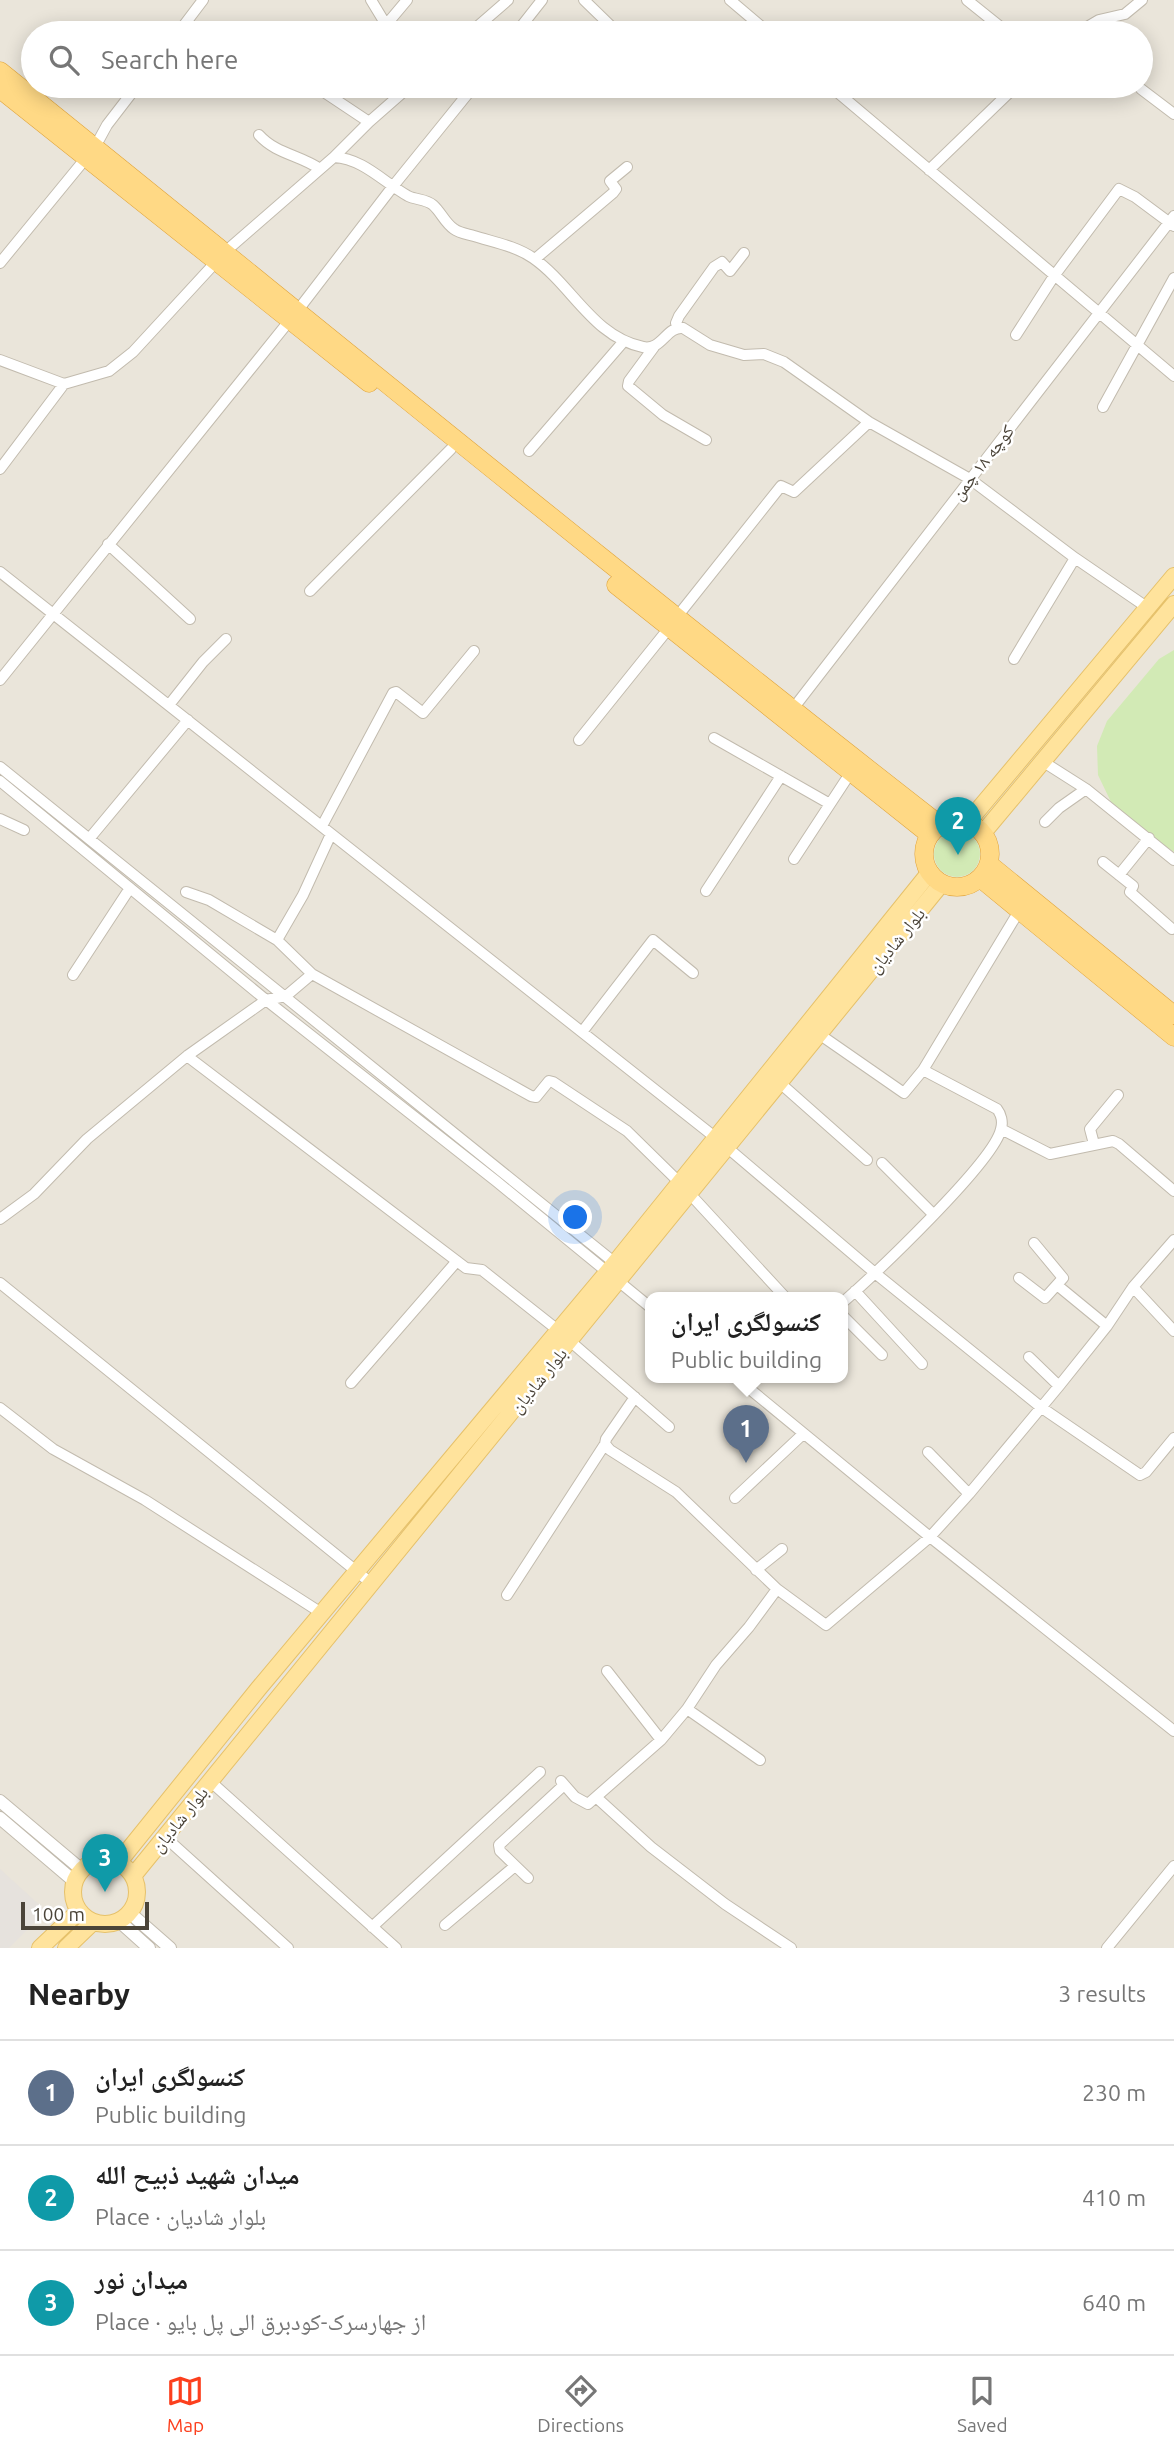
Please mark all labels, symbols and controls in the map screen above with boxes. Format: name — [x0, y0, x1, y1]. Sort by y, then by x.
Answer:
search box — [21, 21, 1153, 98]
icon: search — [45, 41, 83, 79]
text: Search here — [101, 45, 238, 74]
street label: كوچه ١٨ چمن — [947, 420, 1019, 505]
pin: 2 — [935, 797, 981, 855]
street label: بلوار شادیان — [864, 903, 930, 978]
your location — [558, 1200, 592, 1234]
popup — [645, 1292, 848, 1383]
text: کنسولگری ایران — [671, 1307, 821, 1336]
street label: بلوار شادیان — [506, 1343, 572, 1418]
text: Public building — [671, 1347, 822, 1372]
pin: 1 — [723, 1405, 769, 1463]
street label: بلوار شادیان — [147, 1782, 213, 1857]
pin: 3 — [82, 1834, 128, 1892]
scale bar — [21, 1899, 149, 1931]
text: 100 m — [32, 1903, 85, 1925]
text: Nearby — [28, 1977, 130, 2011]
text: 3 results — [1058, 1981, 1146, 2006]
text: کنسولگری ایران — [95, 2062, 245, 2091]
text: 1 — [45, 2080, 57, 2105]
text: 230 m — [1082, 2080, 1146, 2105]
text: Public building — [95, 2102, 247, 2127]
text: میدان شهید ذبیح الله — [95, 2160, 300, 2189]
text: 2 — [45, 2185, 57, 2210]
text: 410 m — [1082, 2185, 1146, 2210]
text: Place · بلوار شادیان — [95, 2204, 266, 2229]
text: میدان نور — [95, 2265, 188, 2294]
text: 3 — [45, 2290, 57, 2315]
text: 640 m — [1082, 2290, 1146, 2315]
text: Place · از جهارسرک-کودبرق الی پل بایو — [95, 2309, 426, 2334]
tab: Map — [166, 2372, 204, 2436]
tab: Directions — [537, 2372, 624, 2436]
tab: Saved — [957, 2372, 1008, 2436]

